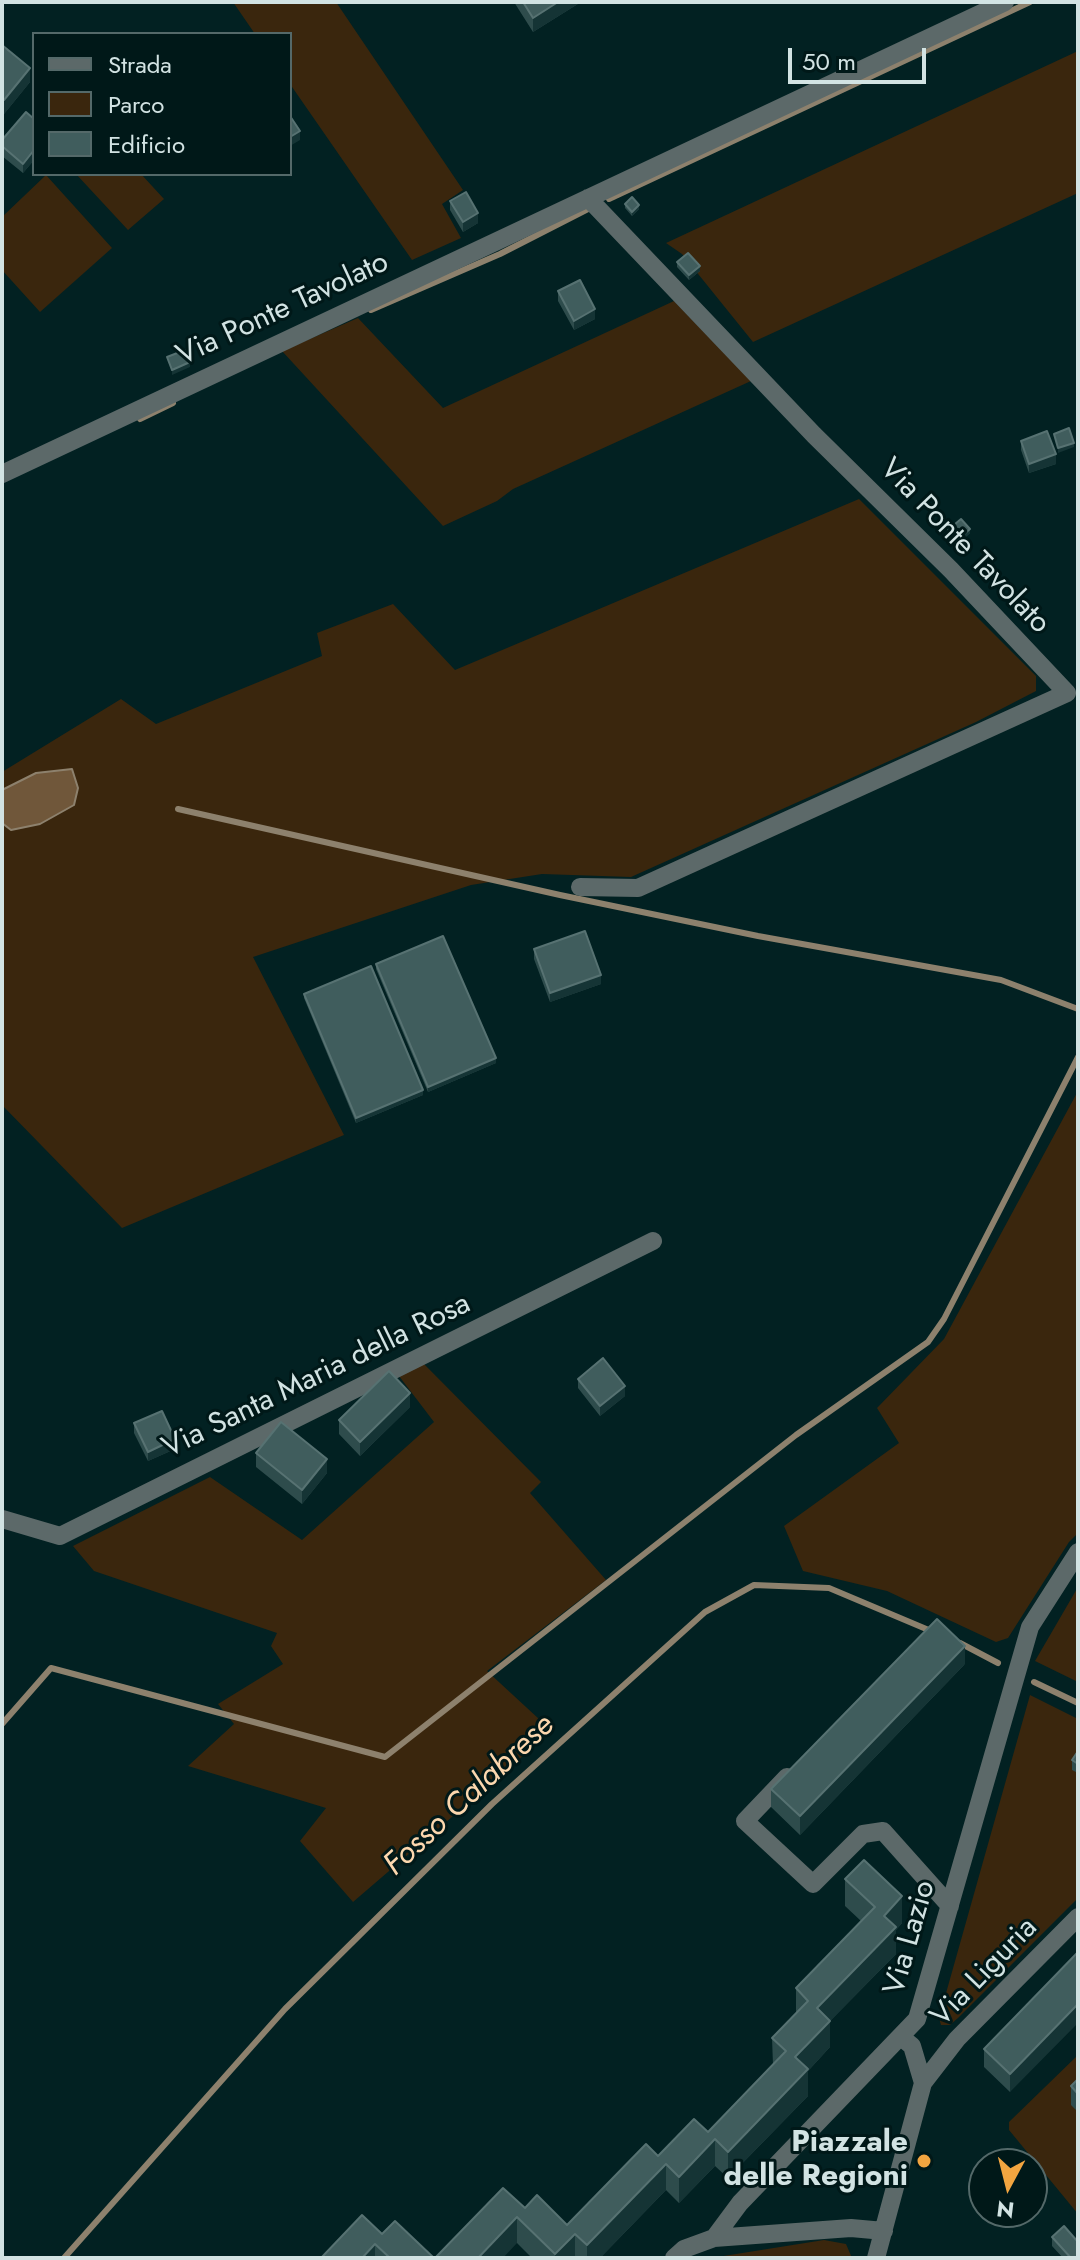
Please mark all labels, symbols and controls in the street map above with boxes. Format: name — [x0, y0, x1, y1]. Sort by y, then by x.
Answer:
legend — [32, 32, 292, 176]
scale bar — [792, 32, 930, 82]
text: 50 m — [802, 44, 856, 79]
text: Strada — [108, 47, 172, 82]
text: Parco — [108, 87, 164, 122]
text: Edificio — [108, 127, 185, 162]
street label: Via Ponte Tavolato — [171, 245, 395, 375]
street label: Via Ponte Tavolato — [871, 452, 1057, 642]
street label: Via Santa Maria della Rosa — [157, 1287, 477, 1467]
water label: Fosso Calabrese — [377, 1707, 563, 1885]
street label: Via Lazio — [878, 1877, 944, 1999]
street label: Via Liguria — [924, 1911, 1046, 2035]
place label: Piazzale delle Regioni — [724, 2126, 908, 2196]
north arrow — [968, 2148, 1048, 2228]
marker: Piazzale delle Regioni — [915, 2152, 933, 2170]
text: N — [995, 2193, 1016, 2227]

